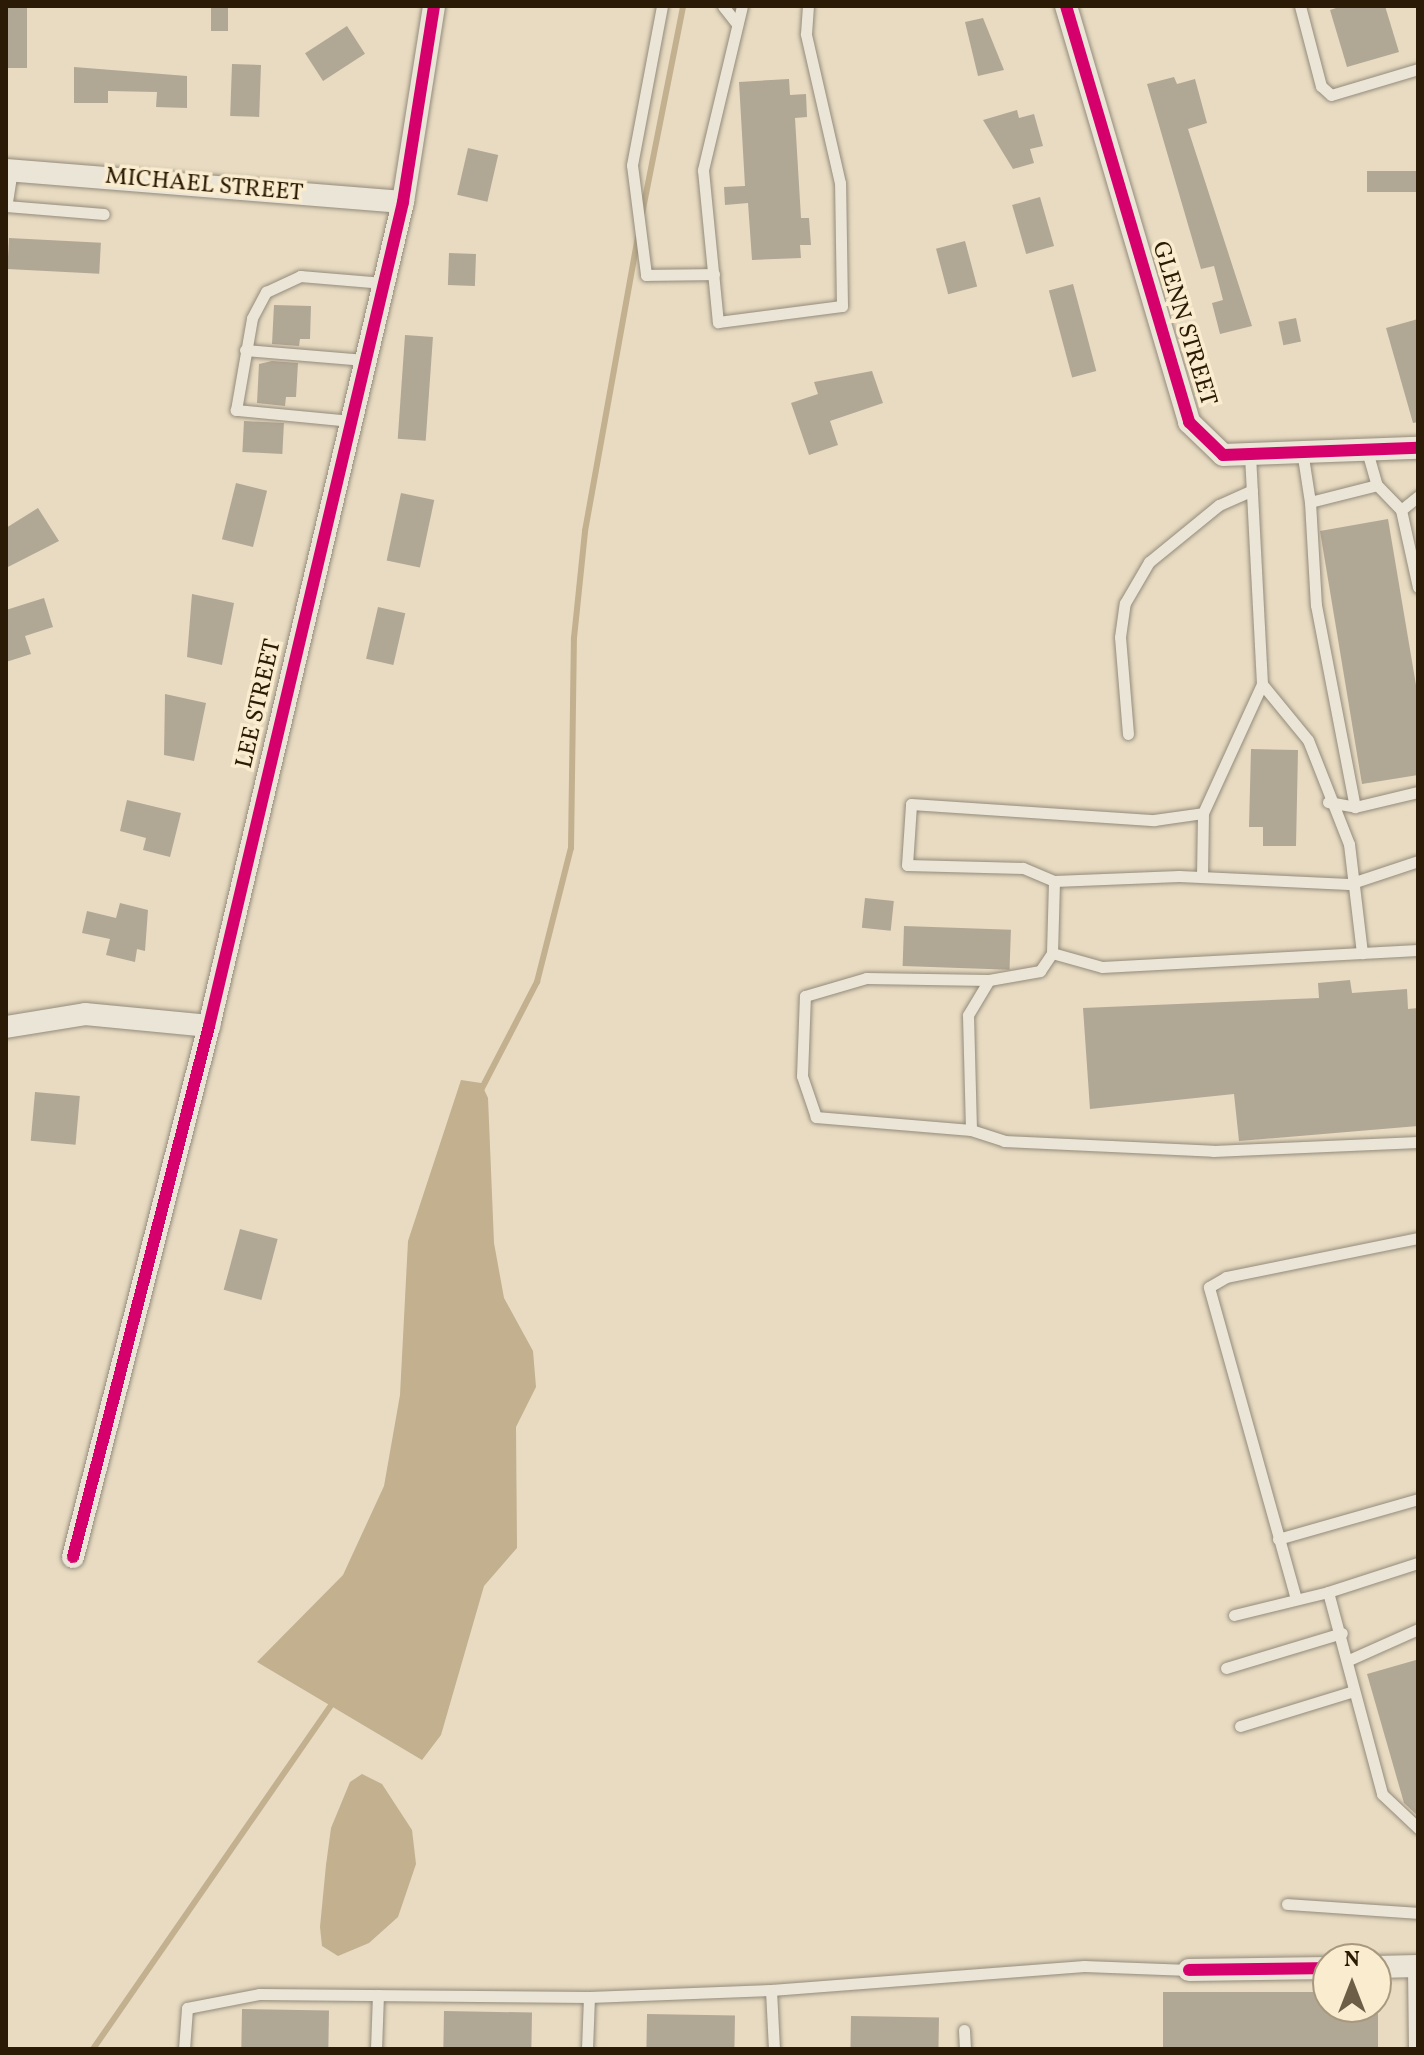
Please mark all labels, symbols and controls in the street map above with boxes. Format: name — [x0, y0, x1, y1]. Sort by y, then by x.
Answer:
street label: MICHAEL STREET — [104, 163, 304, 209]
street label: GLENN STREET — [1144, 238, 1222, 410]
street label: LEE STREET — [231, 637, 289, 771]
north arrow — [1312, 1943, 1392, 2023]
text: N — [1344, 1945, 1360, 1976]

